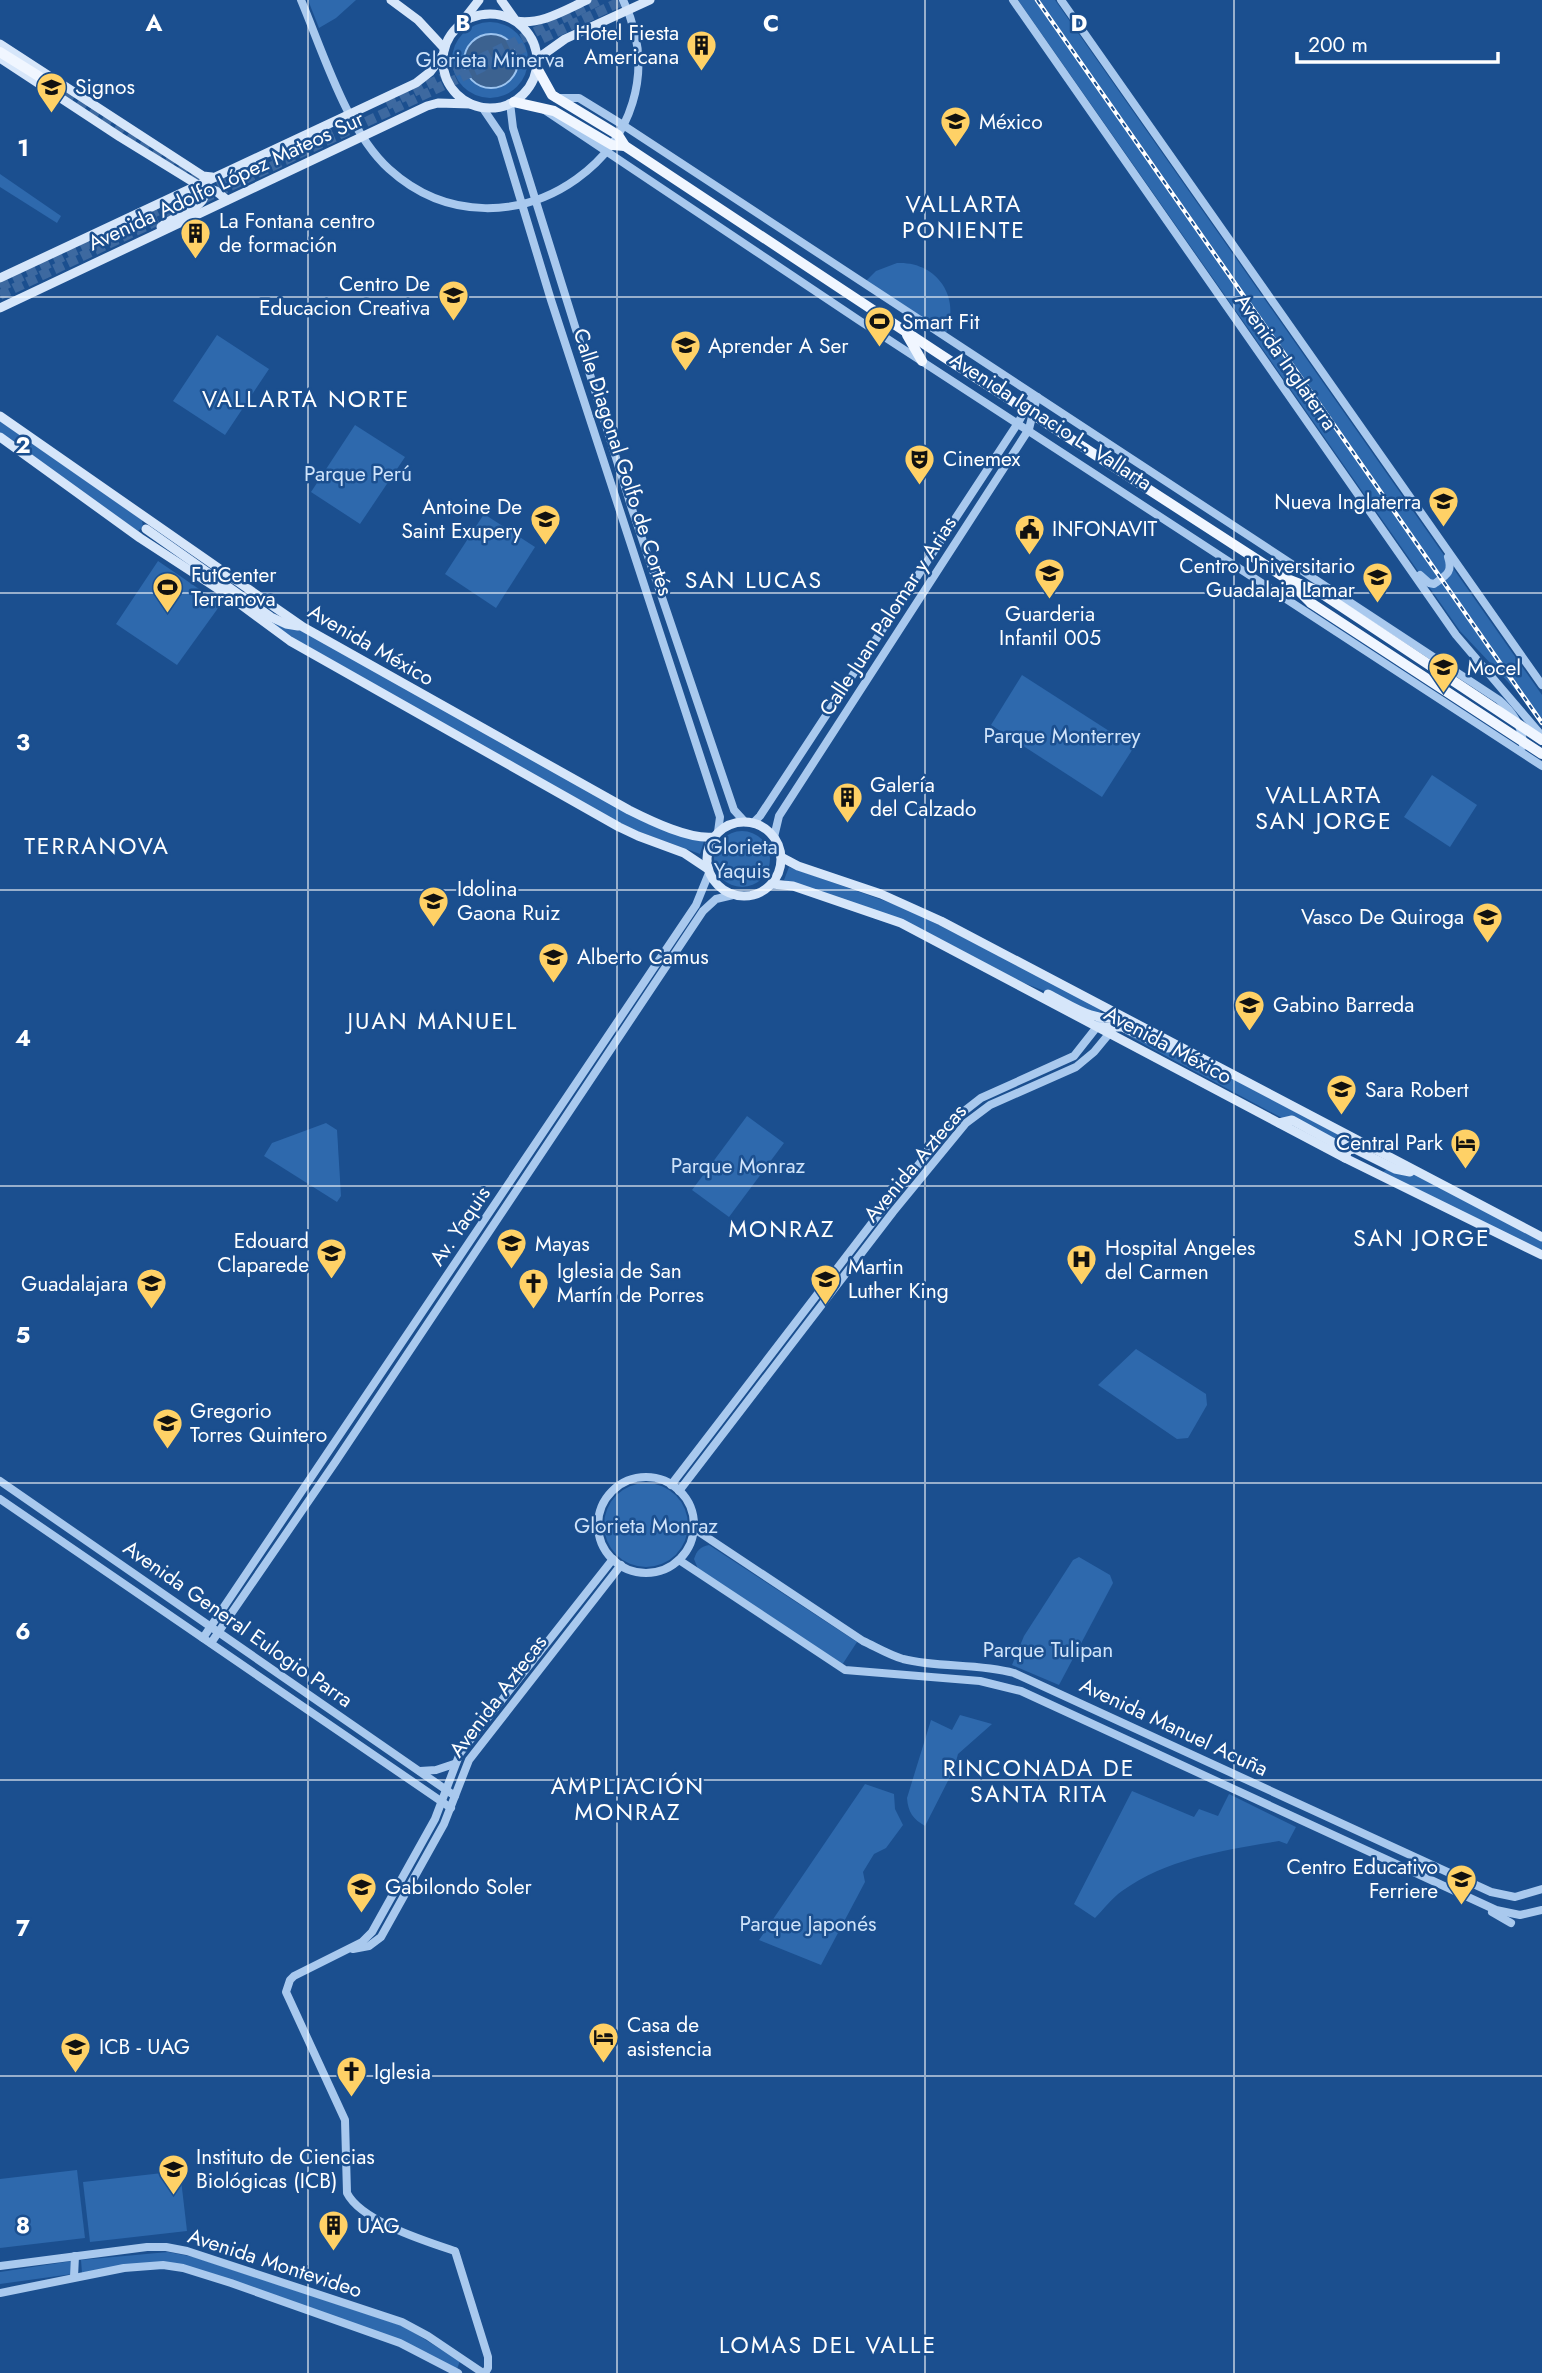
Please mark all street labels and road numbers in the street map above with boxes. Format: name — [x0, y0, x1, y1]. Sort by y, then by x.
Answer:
street label: Avenida Adolfo López Mateos Sur — [83, 103, 370, 258]
street label: Avenida Inglaterra — [1228, 288, 1344, 436]
street label: Calle Diagonal Golfo de Cortés — [566, 324, 680, 600]
street label: Avenida Ignacio L. Vallarta — [944, 344, 1158, 498]
street label: Calle Juan Palomar y Arias — [812, 510, 964, 722]
street label: Avenida México — [302, 597, 440, 693]
street label: Avenida México — [1099, 999, 1237, 1091]
street label: Avenida Aztecas — [856, 1097, 974, 1229]
street label: Av. Yaquis — [422, 1180, 498, 1272]
street label: Avenida General Eulogio Parra — [117, 1533, 359, 1715]
street label: Avenida Aztecas — [442, 1628, 554, 1764]
street label: Avenida Manuel Acuña — [1075, 1670, 1273, 1784]
street label: Avenida Montevideo — [184, 2221, 366, 2305]

